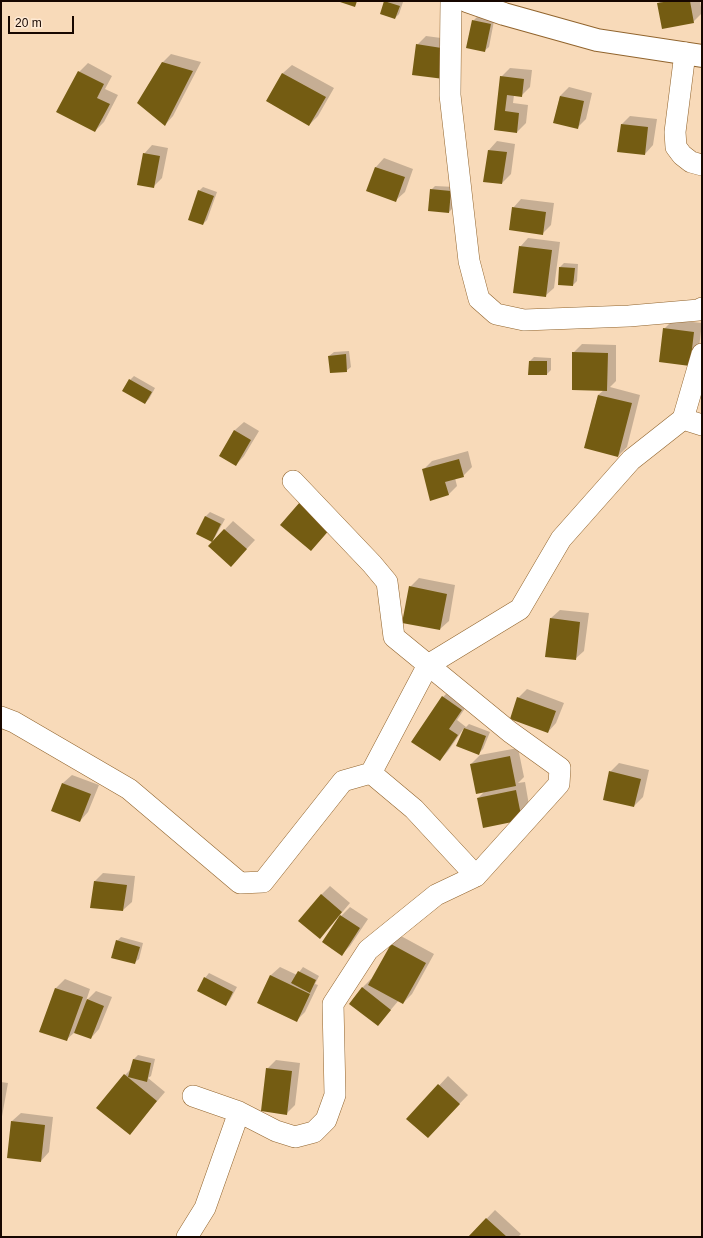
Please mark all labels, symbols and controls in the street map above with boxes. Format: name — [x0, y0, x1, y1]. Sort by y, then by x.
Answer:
scale bar — [10, 8, 76, 34]
text: 20 m — [15, 16, 42, 30]

